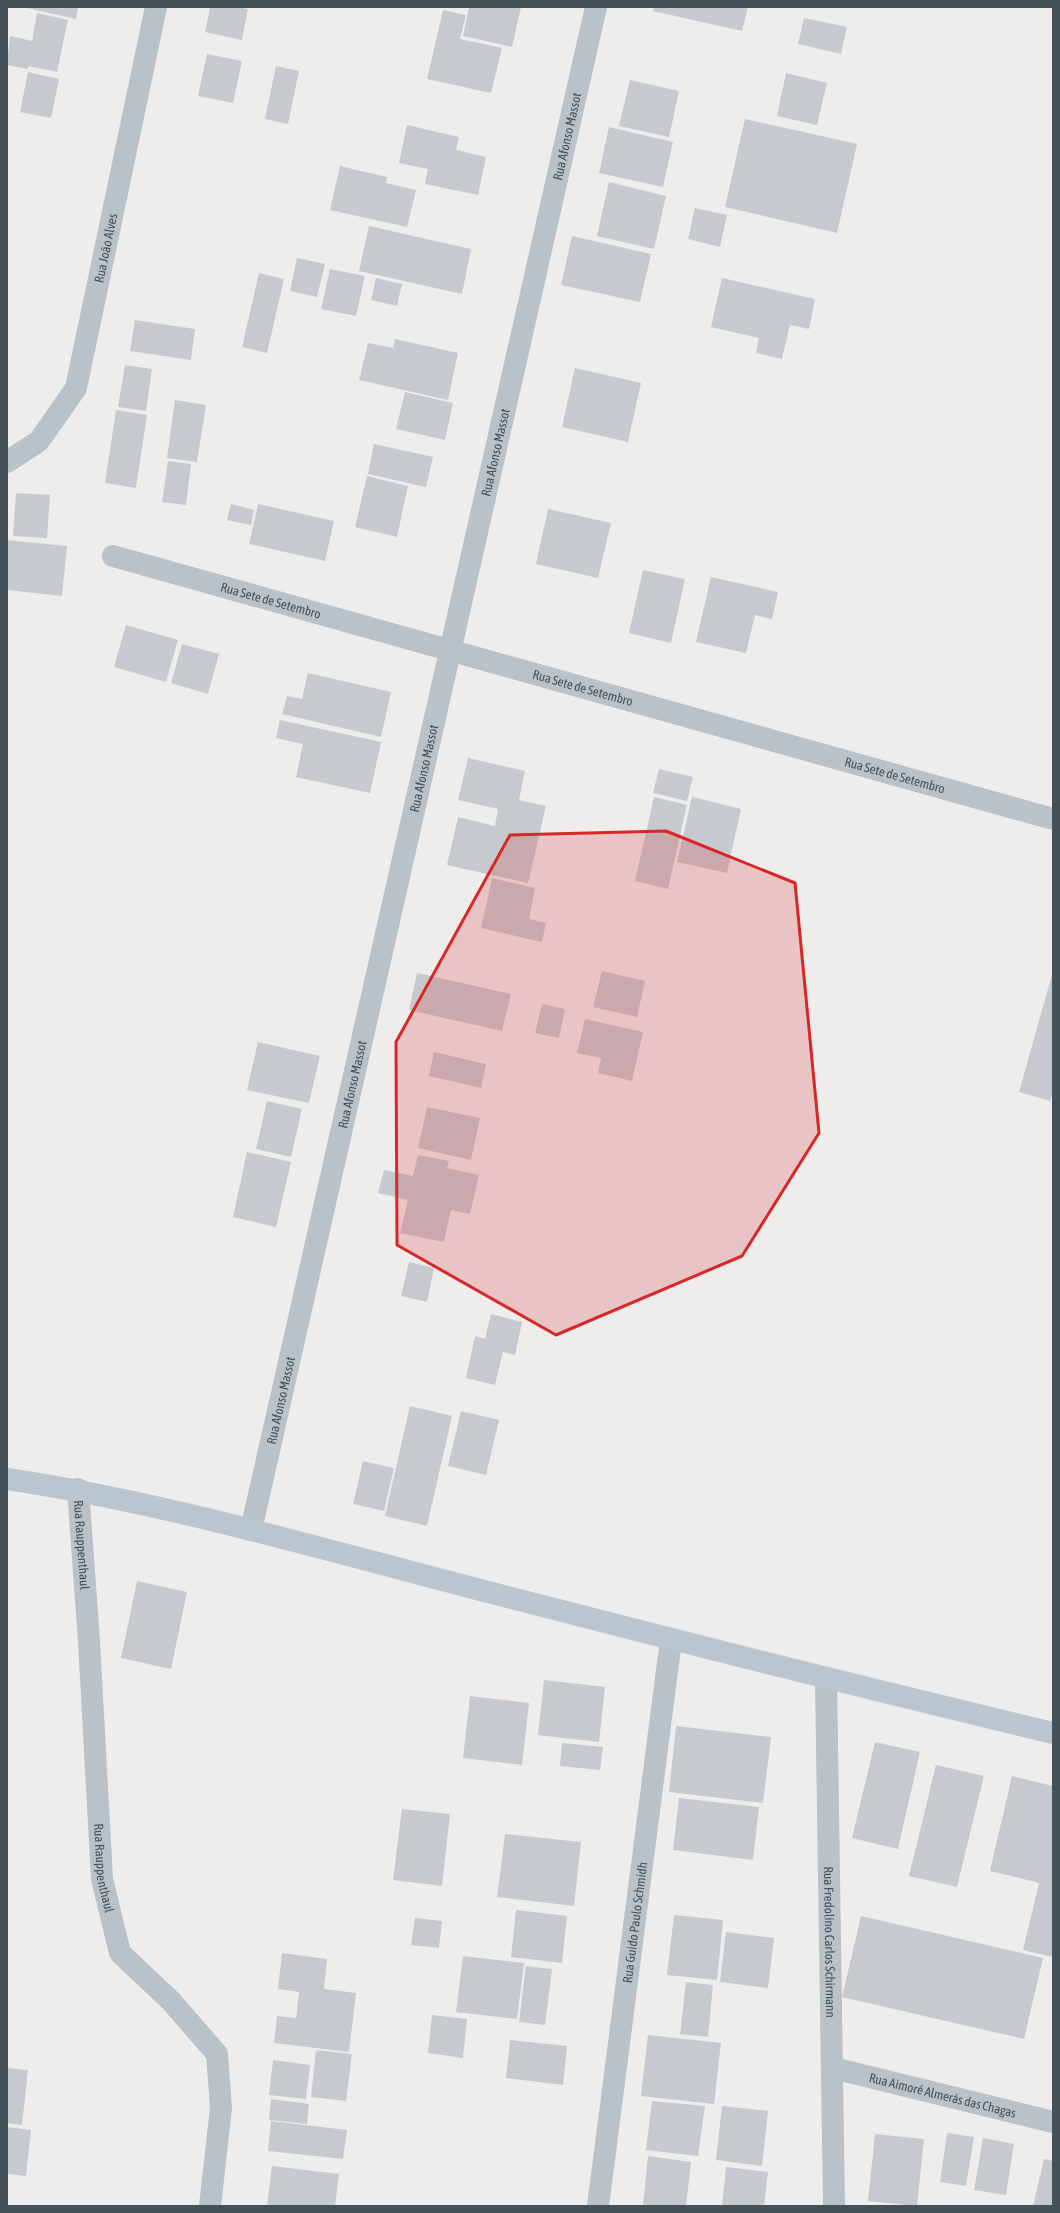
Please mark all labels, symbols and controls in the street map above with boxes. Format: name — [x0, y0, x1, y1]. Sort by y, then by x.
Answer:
street label: Rua Afonso Massot — [550, 91, 584, 182]
street label: Rua João Alves — [91, 212, 121, 284]
street label: Rua Afonso Massot — [478, 407, 513, 498]
street label: Rua Sete de Setembro — [219, 579, 323, 622]
street label: Rua Sete de Setembro — [531, 667, 635, 709]
street label: Rua Afonso Massot — [407, 723, 441, 814]
street label: Rua Sete de Setembro — [843, 754, 947, 796]
street label: Rua Afonso Massot — [335, 1039, 370, 1130]
street label: Rua Afonso Massot — [264, 1355, 298, 1446]
street label: Rua Rauppenthaul — [71, 1500, 92, 1591]
street label: Rua Rauppenthaul — [91, 1823, 117, 1915]
street label: Rua Guido Paulo Schmidh — [620, 1861, 650, 1984]
street label: Rua Fredolino Carlos Schirmann — [821, 1866, 838, 2018]
street label: Rua Aimoré Almerás das Chagas — [868, 2070, 1018, 2121]

